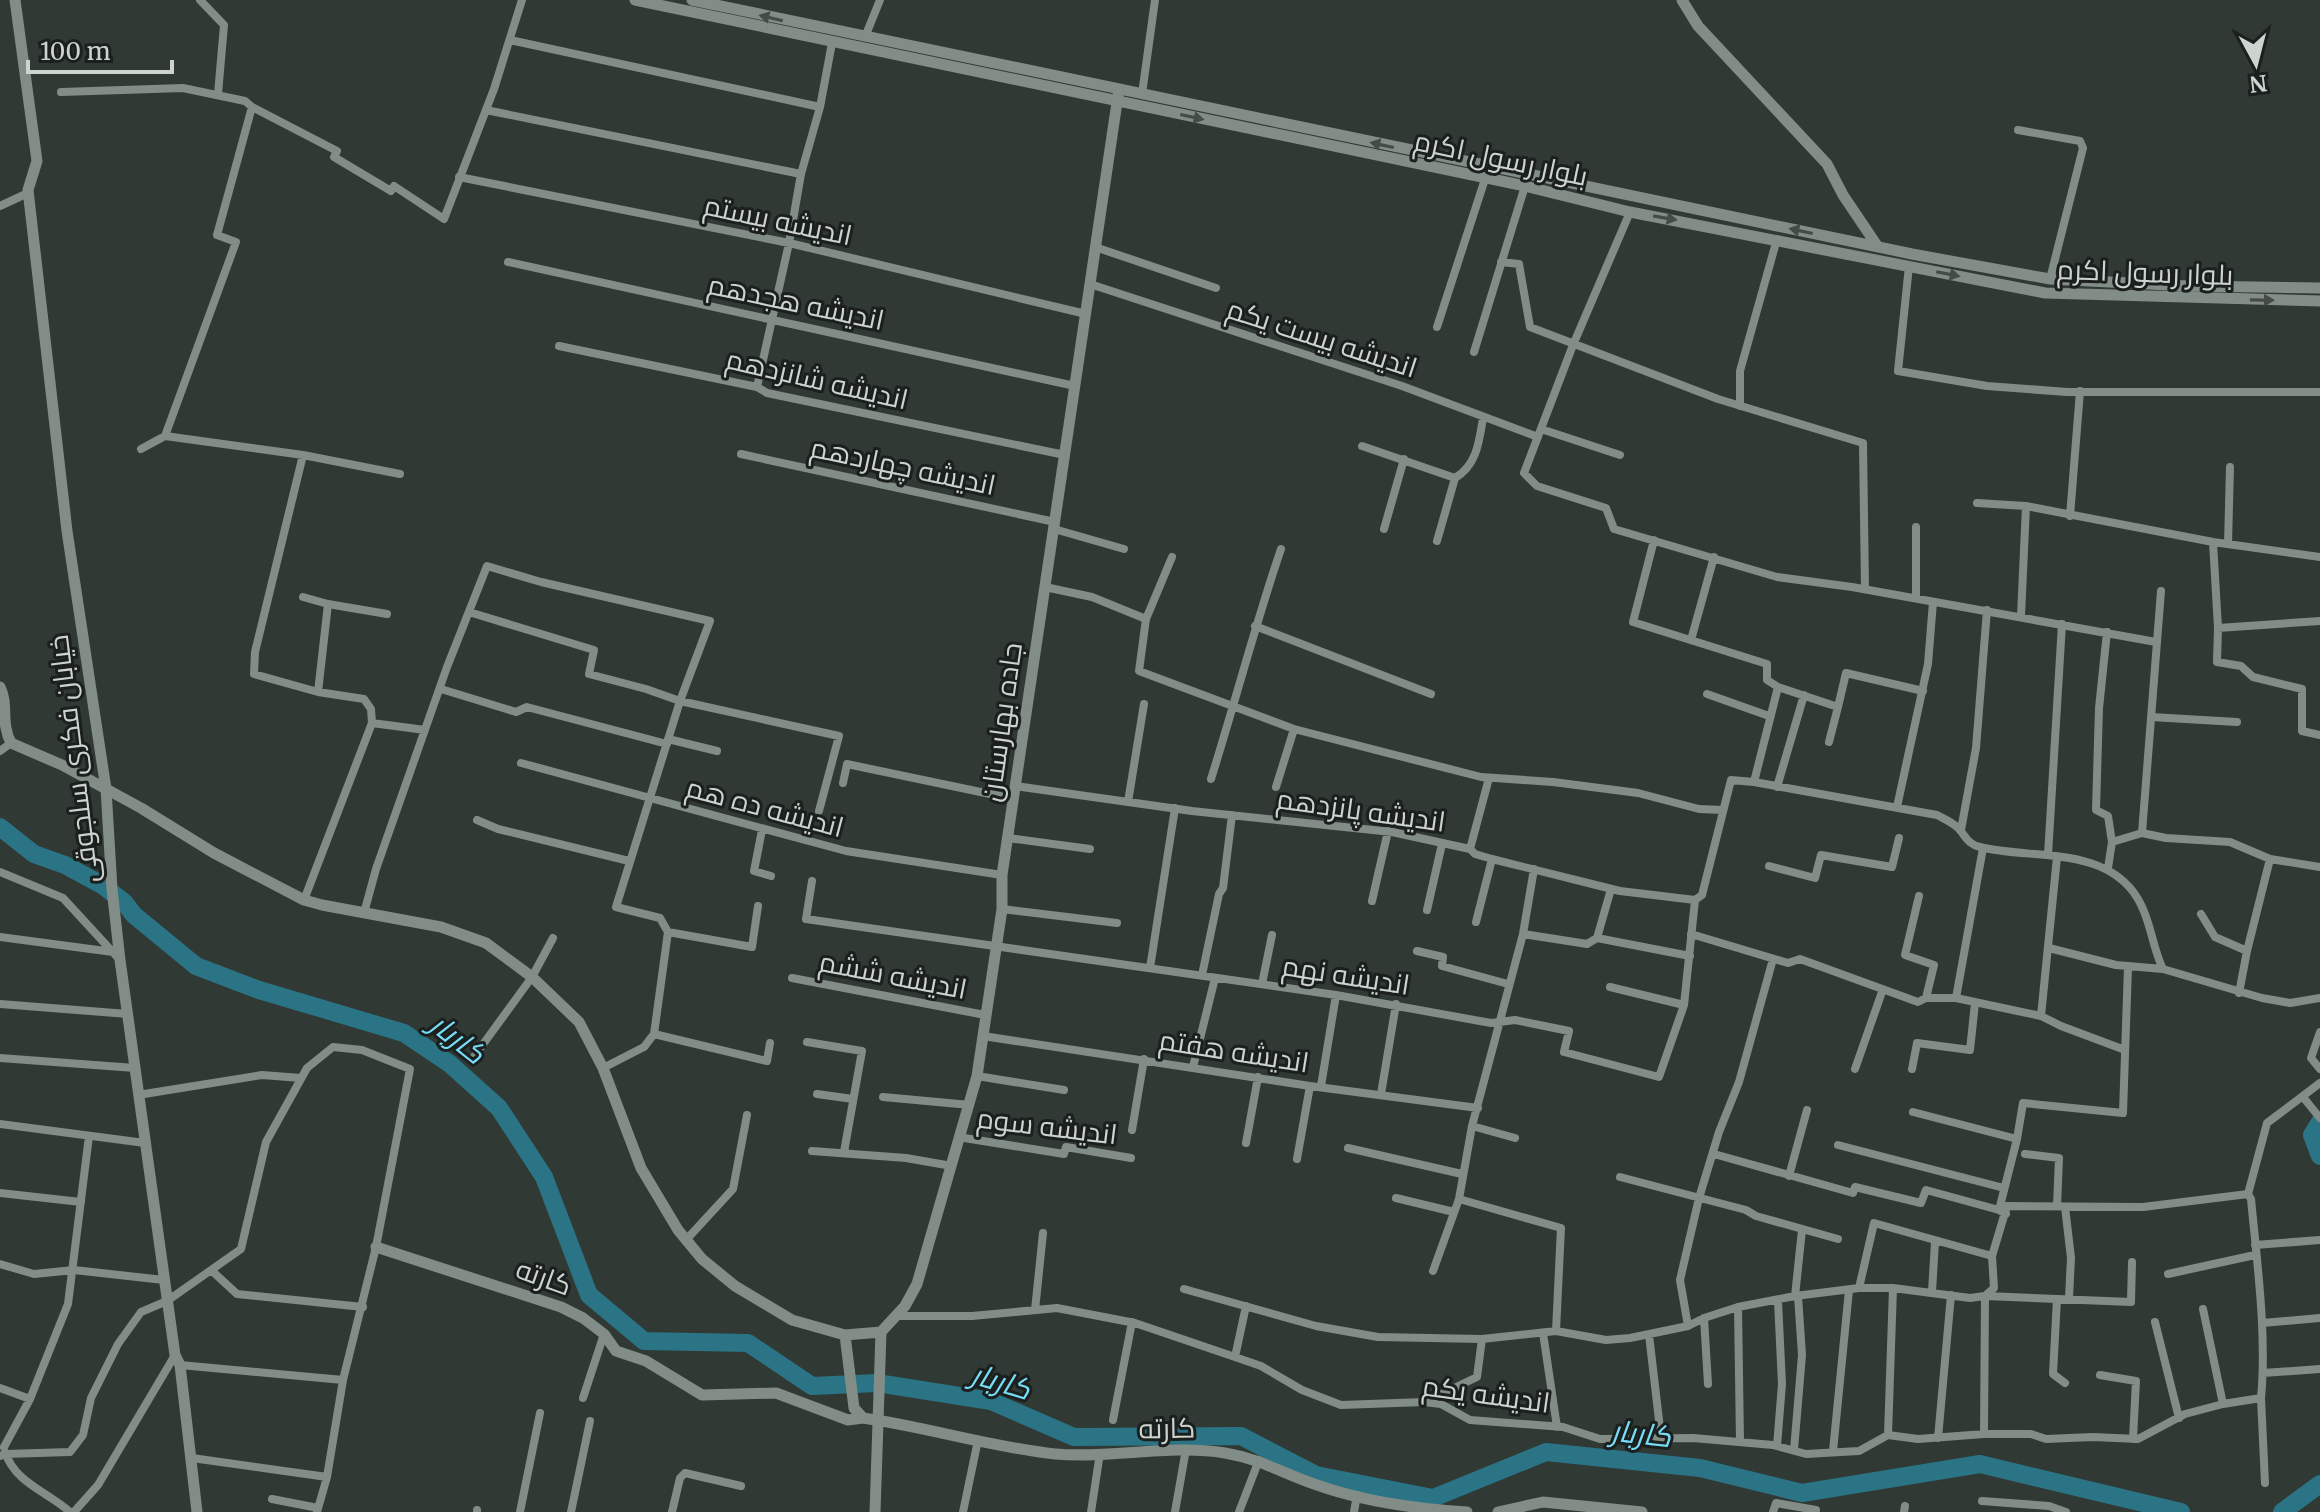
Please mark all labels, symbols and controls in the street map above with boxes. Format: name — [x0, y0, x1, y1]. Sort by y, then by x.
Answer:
one-way arrow — [759, 11, 784, 24]
scale bar — [28, 24, 172, 74]
north arrow — [2216, 24, 2296, 104]
text: 100 m — [40, 36, 111, 67]
text: N — [2247, 69, 2269, 99]
one-way arrow — [1180, 111, 1205, 124]
street label: بلوار رسول اکرم — [1410, 122, 1591, 196]
one-way arrow — [1369, 138, 1394, 151]
street label: اندیشه بیستم — [700, 187, 856, 255]
one-way arrow — [1653, 213, 1678, 225]
one-way arrow — [1789, 224, 1814, 237]
street label: بلوار رسول اکرم — [2056, 251, 2234, 295]
street label: اندیشه هجدهم — [704, 266, 887, 340]
one-way arrow — [1936, 268, 1961, 281]
street label: اندیشه بیست یکم — [1222, 290, 1422, 388]
one-way arrow — [2250, 294, 2275, 306]
street label: اندیشه شانزدهم — [722, 341, 912, 419]
street label: اندیشه چهاردهم — [807, 429, 999, 505]
street label: خیابان فکری سلجوقی — [40, 633, 106, 885]
street label: جاده بهارستان — [972, 640, 1030, 804]
street label: اندیشه ده هم — [682, 769, 848, 847]
street label: اندیشه پانزدهم — [1274, 780, 1448, 842]
street label: اندیشه ششم — [816, 943, 970, 1009]
street label: اندیشه نهم — [1279, 947, 1412, 1005]
water label: کاربار — [419, 1002, 494, 1072]
street label: اندیشه هفتم — [1156, 1021, 1312, 1083]
street label: اندیشه سوم — [974, 1100, 1119, 1154]
street label: کارته — [511, 1250, 577, 1304]
water label: کاربار — [963, 1353, 1036, 1408]
street label: اندیشه یکم — [1419, 1367, 1552, 1423]
street label: کارته — [1138, 1410, 1196, 1446]
water label: کاربار — [1605, 1411, 1673, 1455]

